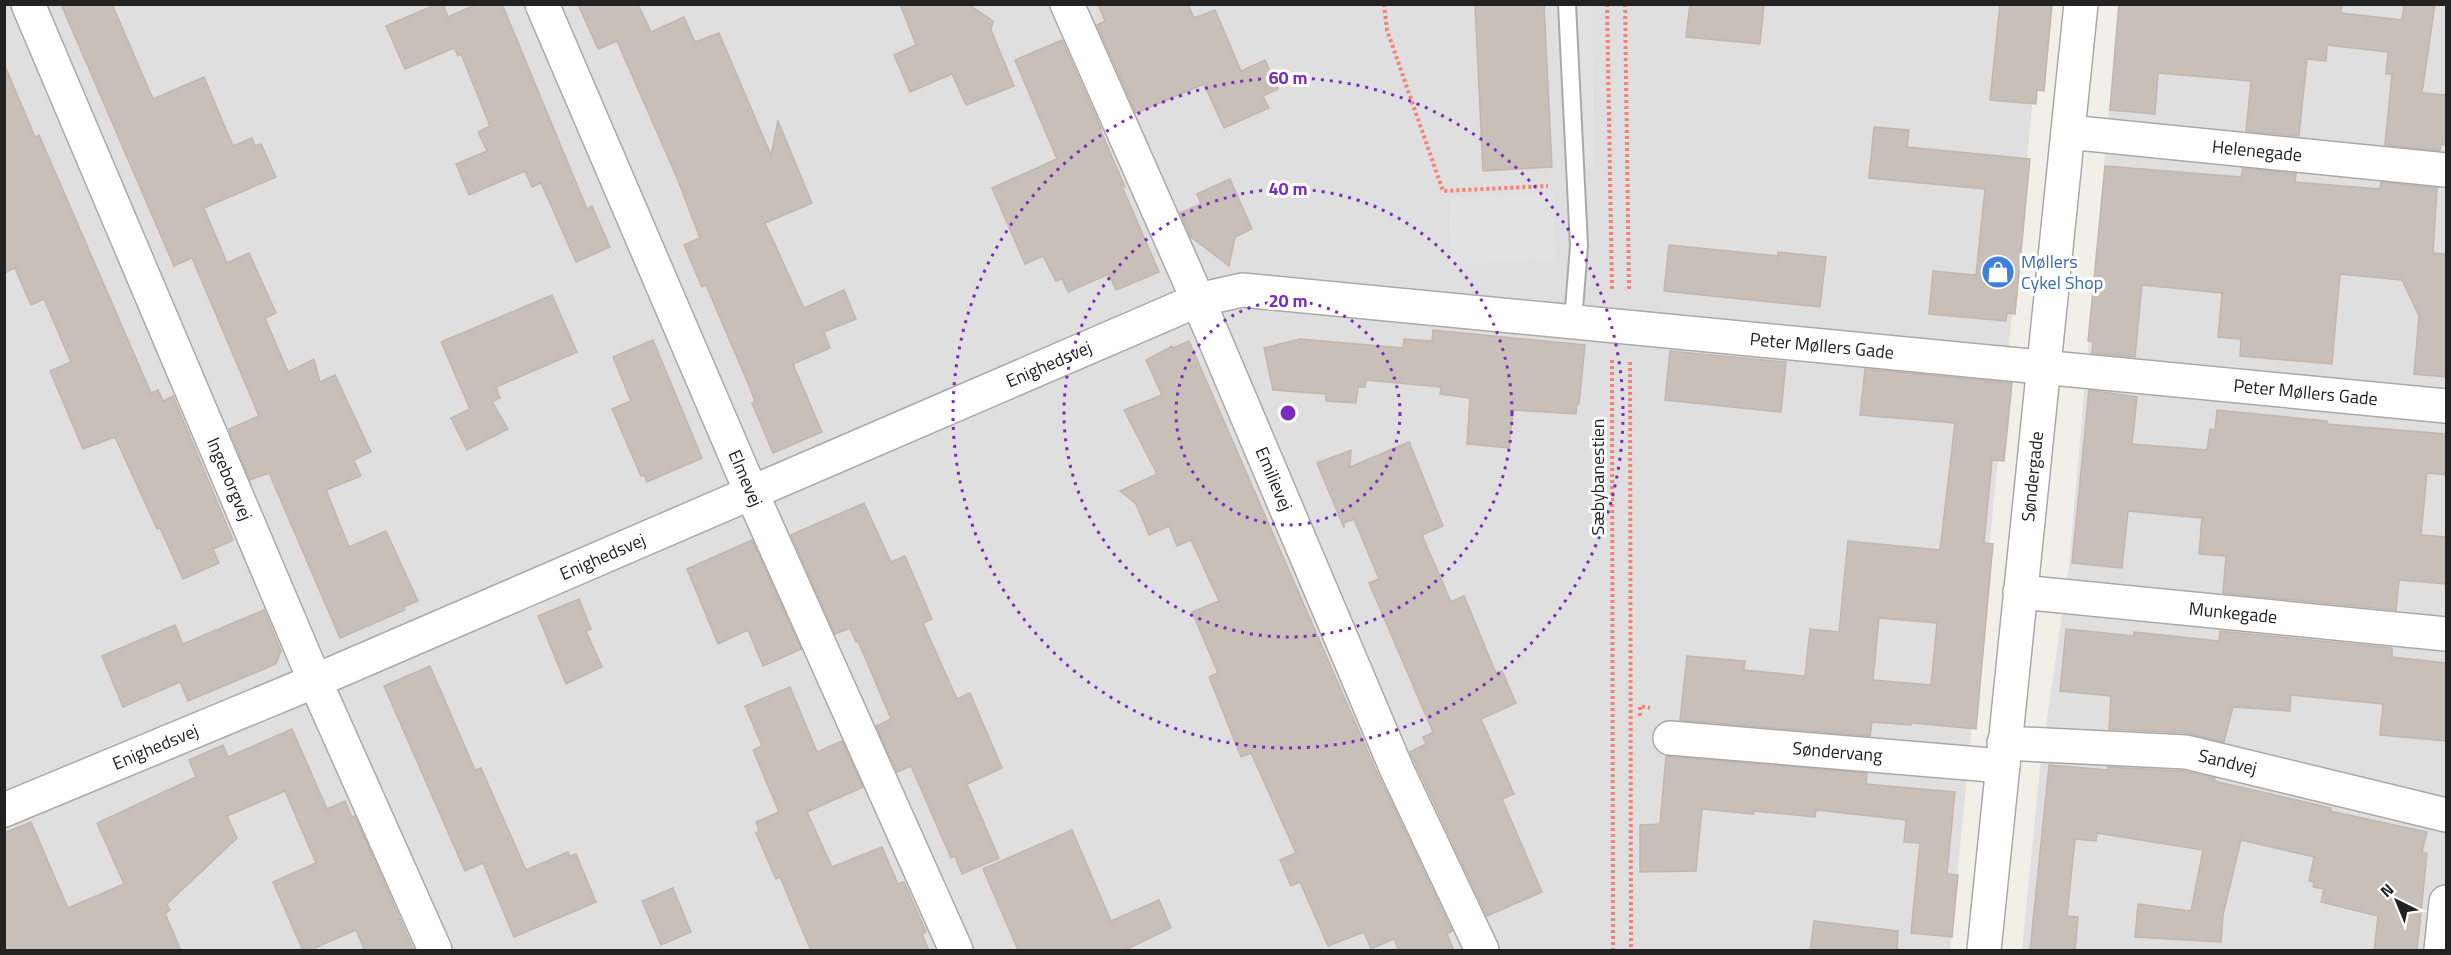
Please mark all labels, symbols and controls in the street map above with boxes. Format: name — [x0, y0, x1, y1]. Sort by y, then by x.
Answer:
text: 60 m — [1268, 64, 1308, 91]
street label: Helenegade — [2211, 133, 2303, 168]
text: 40 m — [1268, 175, 1308, 202]
place label: Møllers Cykel Shop — [2021, 248, 2103, 296]
shop icon: Møllers Cykel Shop — [1980, 254, 2016, 290]
text: 20 m — [1268, 287, 1308, 314]
street label: Peter Møllers Gade — [1749, 325, 1895, 366]
street label: Enighedsvej — [1002, 333, 1096, 394]
street label: Peter Møllers Gade — [2232, 372, 2379, 412]
centre of rings — [1278, 403, 1298, 423]
street label: Sæbybanestien — [1584, 419, 1611, 535]
street label: Søndergade — [2014, 430, 2050, 523]
street label: Ingeborgvej — [200, 433, 260, 525]
street label: Emilievej — [1249, 442, 1300, 515]
street label: Elmevej — [722, 445, 770, 511]
street label: Enighedsvej — [555, 526, 650, 587]
street label: Munkegade — [2188, 595, 2279, 630]
street label: Enighedsvej — [108, 717, 202, 777]
street label: Søndervang — [1791, 734, 1884, 769]
street label: Sandvej — [2196, 741, 2260, 782]
north arrow — [2367, 871, 2427, 931]
text: N — [2375, 877, 2399, 903]

